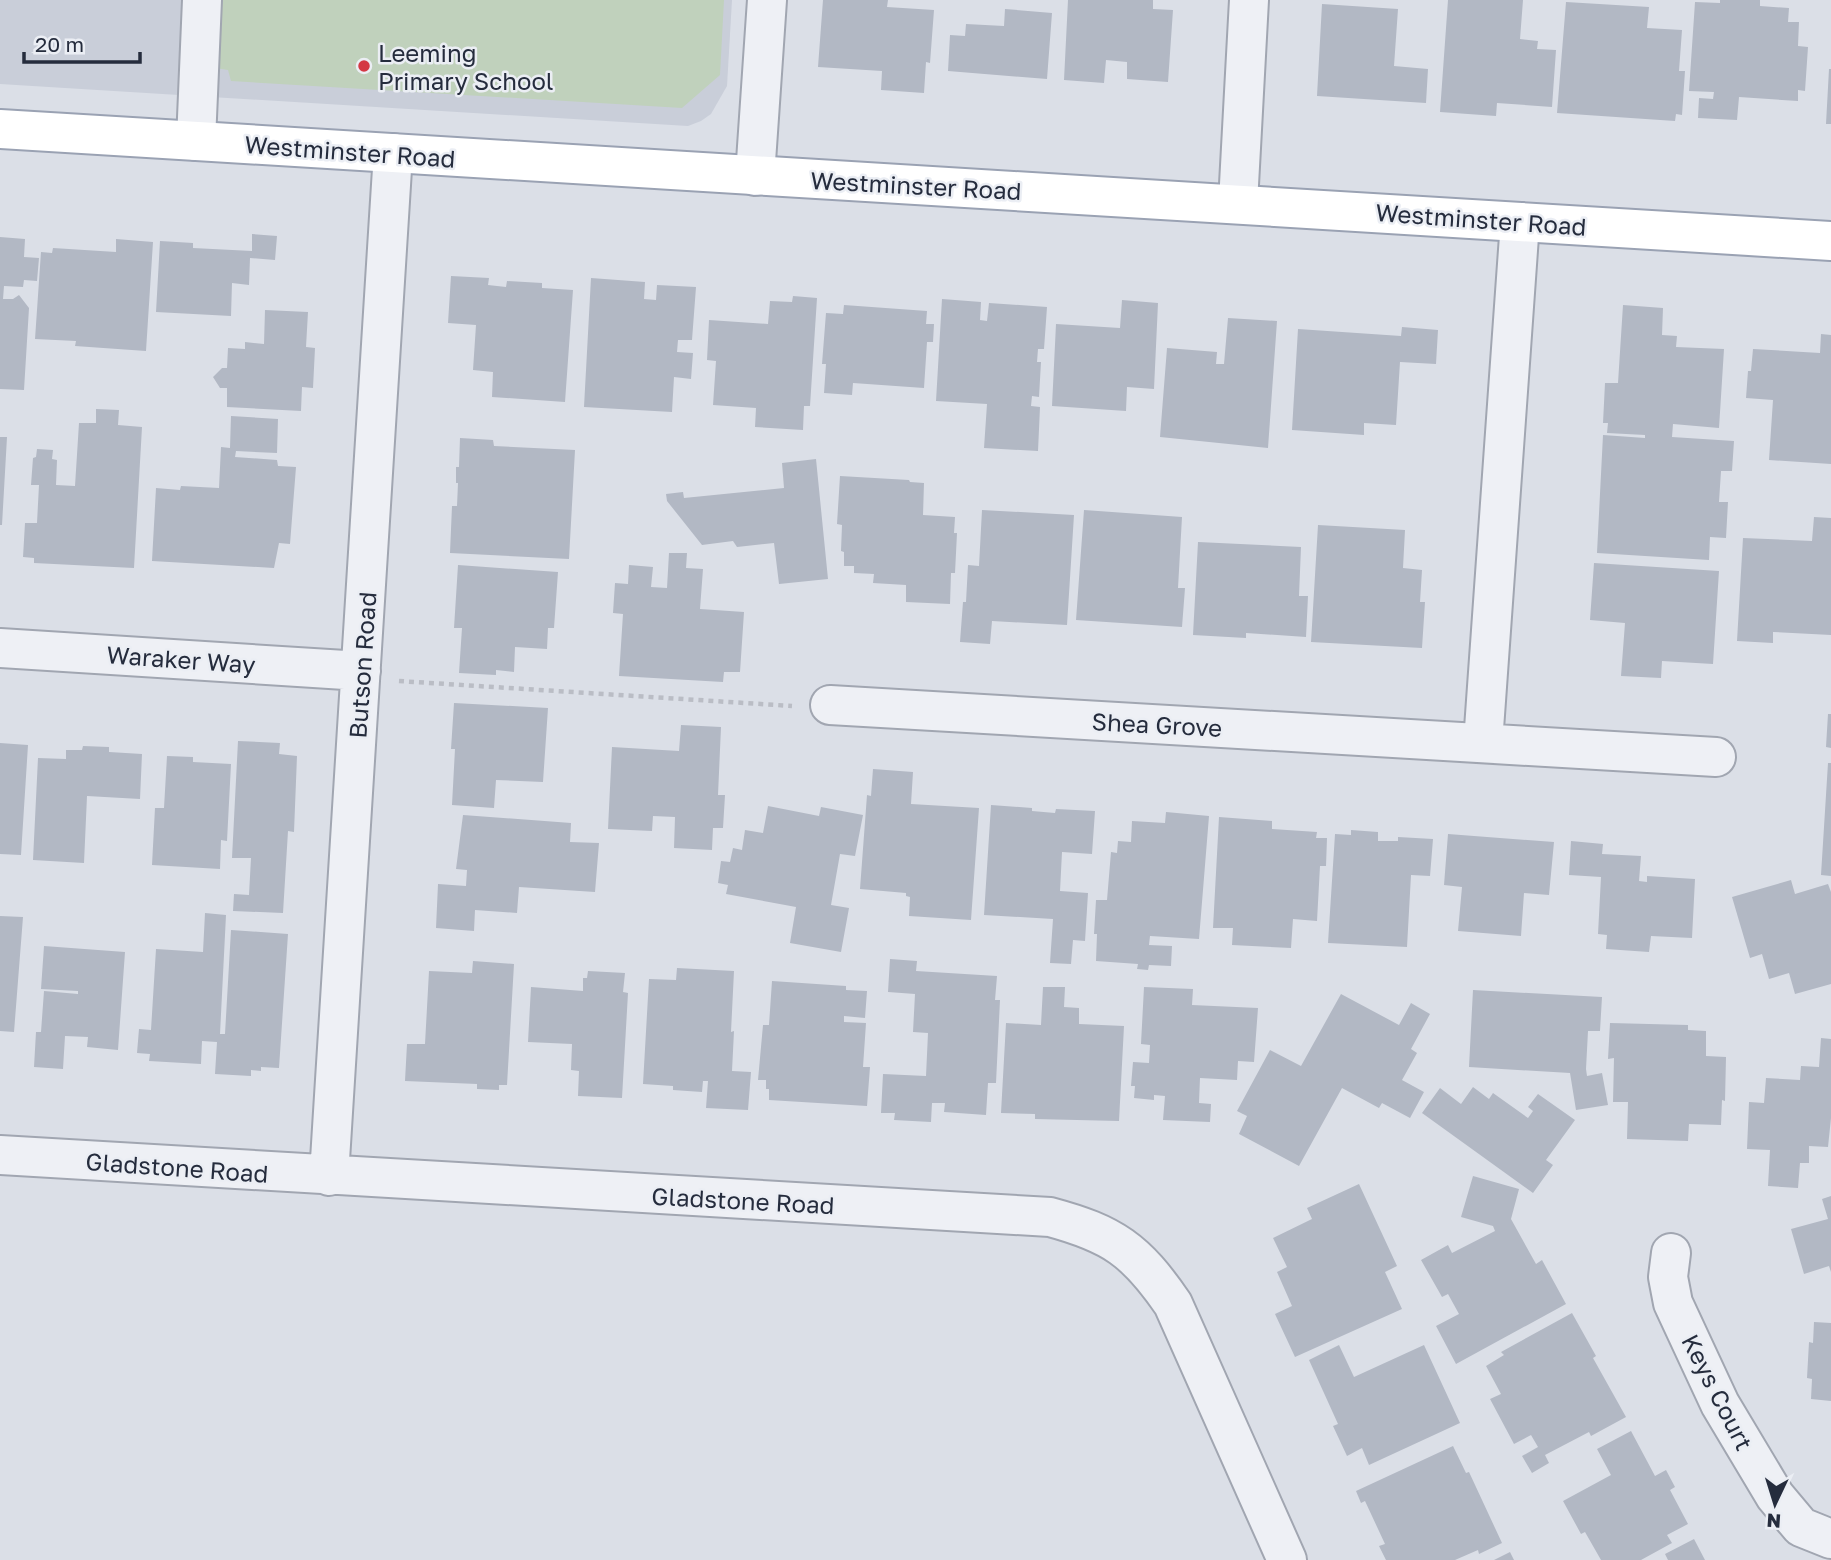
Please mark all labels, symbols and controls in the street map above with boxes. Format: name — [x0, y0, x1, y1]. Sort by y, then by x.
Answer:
scale bar — [24, 21, 140, 65]
text: 20 m — [35, 31, 84, 57]
place label: Leeming Primary School — [378, 38, 554, 95]
marker: Leeming Primary School — [356, 58, 372, 74]
street label: Westminster Road — [244, 129, 456, 173]
street label: Westminster Road — [810, 165, 1022, 205]
street label: Westminster Road — [1375, 197, 1587, 241]
street label: Butson Road — [342, 591, 382, 739]
street label: Waraker Way — [106, 639, 256, 679]
street label: Shea Grove — [1091, 706, 1223, 742]
street label: Gladstone Road — [85, 1146, 269, 1188]
street label: Gladstone Road — [651, 1181, 835, 1219]
street label: Keys Court — [1676, 1329, 1760, 1455]
north arrow — [1740, 1469, 1810, 1539]
text: N — [1766, 1509, 1782, 1533]

